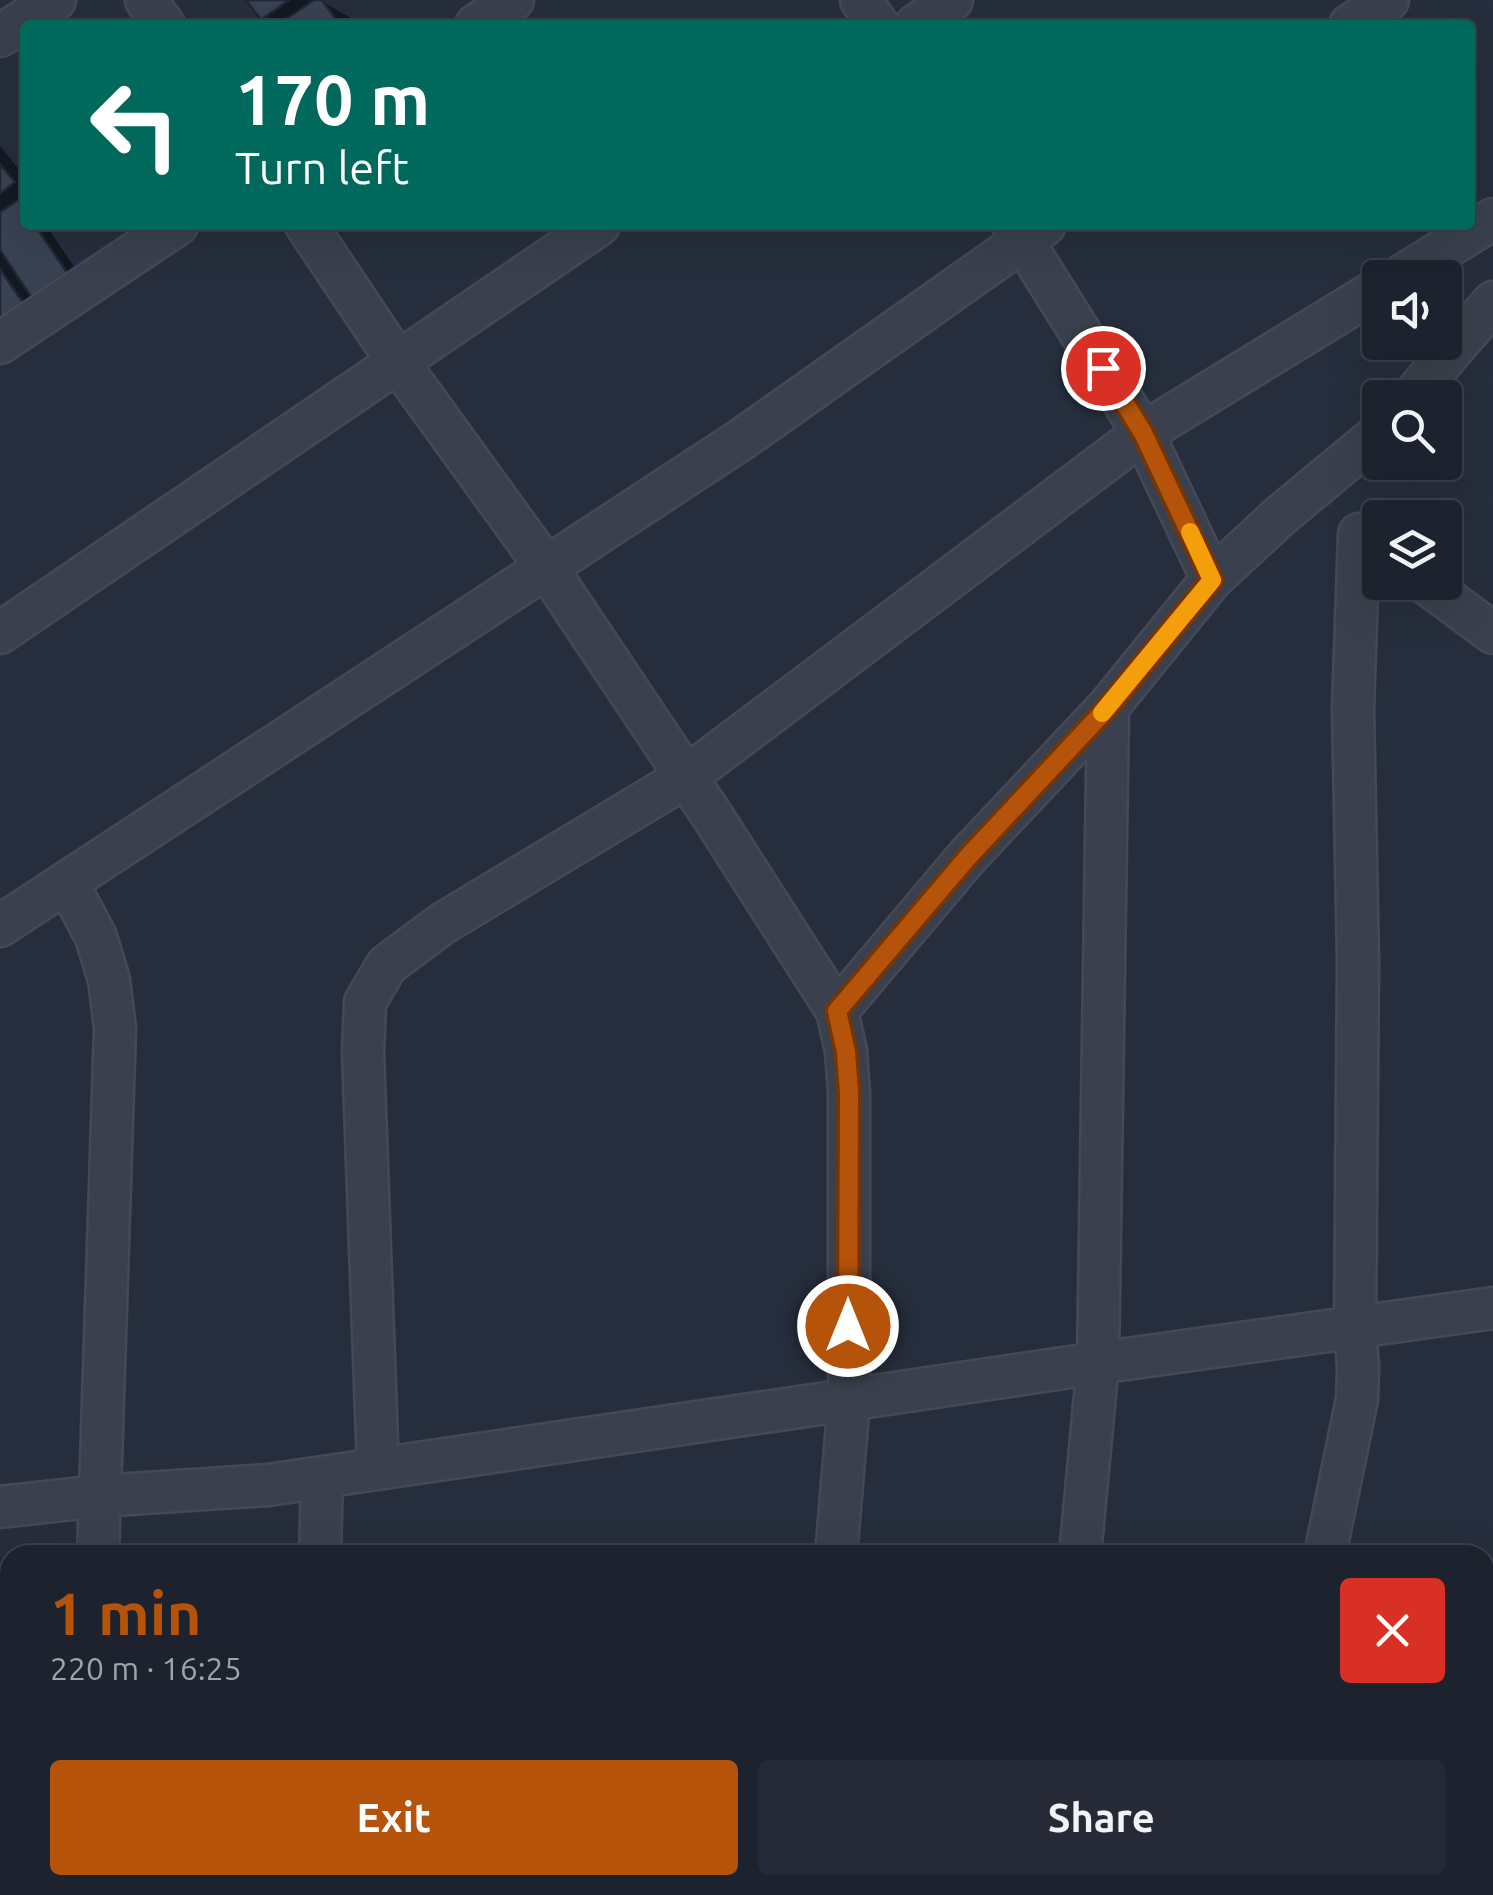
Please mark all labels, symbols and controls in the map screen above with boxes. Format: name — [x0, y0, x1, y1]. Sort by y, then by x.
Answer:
icon: left — [70, 60, 200, 190]
text: 170 m — [235, 60, 430, 138]
text: Turn left — [235, 142, 409, 193]
map controls — [1362, 260, 1462, 600]
button: sound — [1362, 260, 1462, 360]
pin — [1061, 326, 1146, 411]
icon: arrive — [1076, 341, 1131, 396]
button: search — [1362, 380, 1462, 480]
button: layers — [1362, 500, 1462, 600]
position arrow — [796, 1274, 900, 1378]
button: close — [1340, 1578, 1445, 1683]
text: 1 min — [50, 1579, 202, 1646]
text: 220 m · 16:25 — [50, 1650, 242, 1686]
button: Exit — [50, 1760, 738, 1875]
button: Share — [758, 1760, 1445, 1875]

